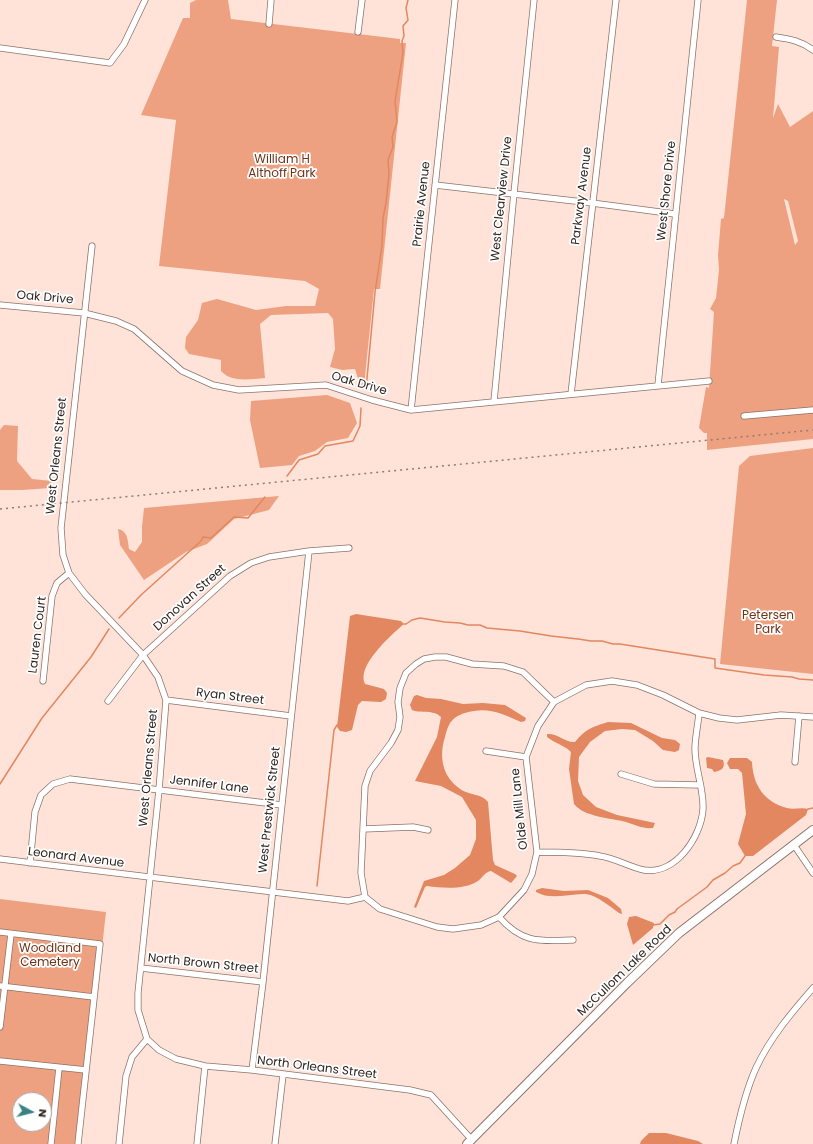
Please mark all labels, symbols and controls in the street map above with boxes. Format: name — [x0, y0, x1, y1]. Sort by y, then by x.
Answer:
street label: West Clearview Drive — [488, 136, 516, 262]
street label: West Shore Drive — [655, 140, 679, 242]
street label: Parkway Avenue — [569, 146, 595, 246]
park label: William H Althoff Park — [248, 153, 316, 181]
street label: Prairie Avenue — [410, 161, 434, 247]
street label: Oak Drive — [16, 288, 74, 308]
street label: Oak Drive — [330, 369, 388, 399]
street label: West Orleans Street — [44, 397, 70, 515]
street label: Donovan Street — [151, 562, 229, 634]
street label: Lauren Court — [26, 596, 50, 674]
park label: Petersen Park — [742, 609, 794, 637]
street label: Ryan Street — [195, 686, 265, 708]
street label: West Orleans Street — [137, 709, 161, 827]
street label: West Prestwick Street — [256, 746, 284, 874]
street label: Olde Mill Lane — [509, 767, 531, 851]
street label: Jennifer Lane — [169, 773, 249, 797]
street label: Leonard Avenue — [27, 845, 125, 871]
street label: McCullom Lake Road — [575, 922, 675, 1020]
park label: Woodland Cemetery — [19, 942, 81, 970]
street label: North Brown Street — [147, 951, 259, 977]
street label: North Orleans Street — [256, 1054, 378, 1082]
north arrow — [12, 1092, 52, 1132]
text: N — [34, 1108, 51, 1118]

